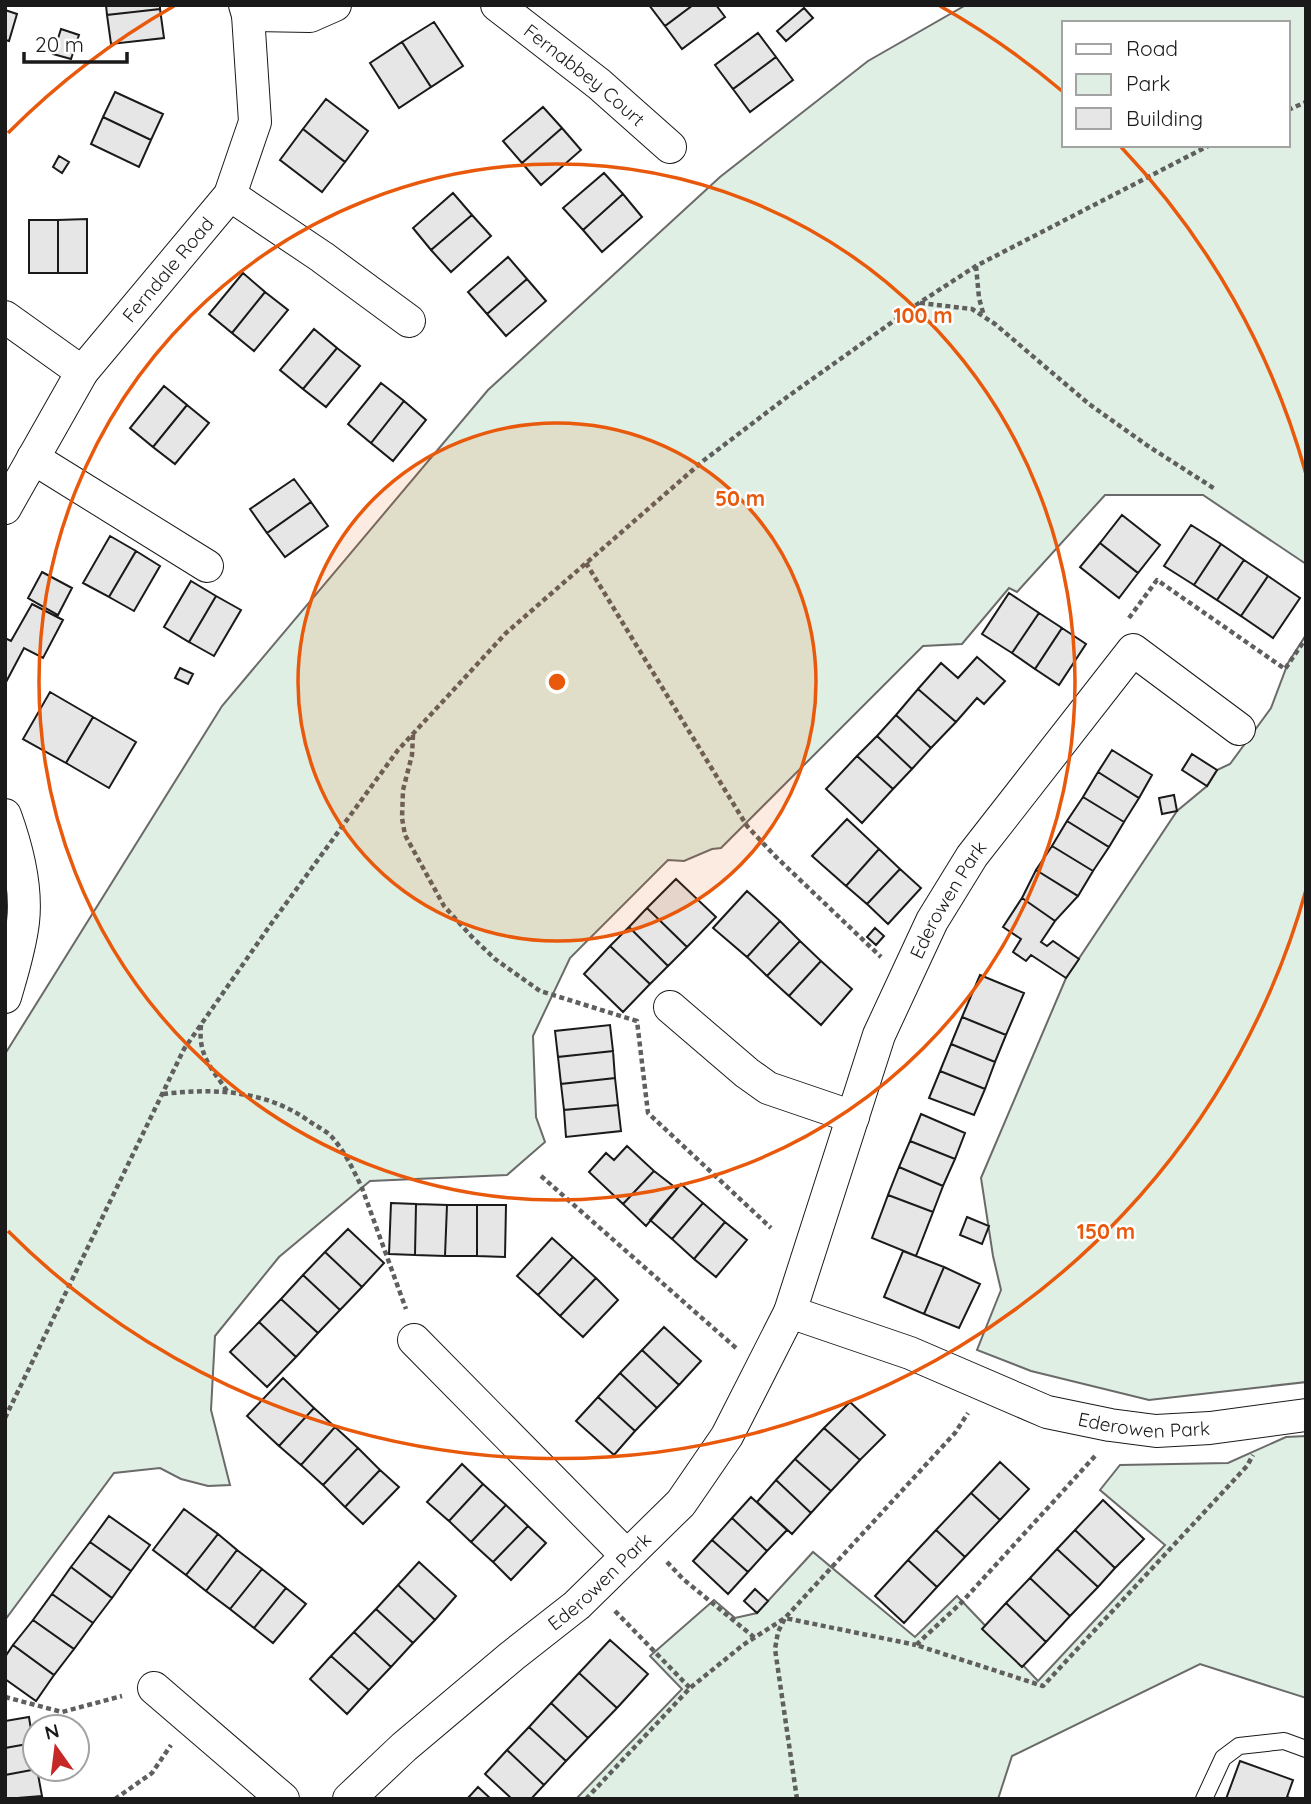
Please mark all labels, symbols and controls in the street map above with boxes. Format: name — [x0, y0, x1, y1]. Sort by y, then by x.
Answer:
street label: Fernabbey Court — [519, 18, 650, 131]
scale bar — [24, 21, 128, 65]
legend — [1062, 21, 1290, 147]
text: 20 m — [35, 31, 84, 57]
text: Road — [1126, 35, 1178, 61]
text: Park — [1126, 70, 1170, 96]
text: Building — [1126, 105, 1203, 131]
street label: Ferndale Road — [117, 212, 219, 327]
text: 100 m — [893, 302, 953, 328]
text: 50 m — [715, 485, 765, 511]
centre of rings — [545, 670, 569, 694]
street label: Ederowen Park — [904, 836, 992, 962]
text: 150 m — [1077, 1218, 1135, 1244]
street label: Ederowen Park — [1076, 1407, 1211, 1443]
street label: Ederowen Park — [543, 1527, 656, 1635]
north arrow — [21, 1713, 91, 1783]
text: N — [42, 1718, 62, 1745]

